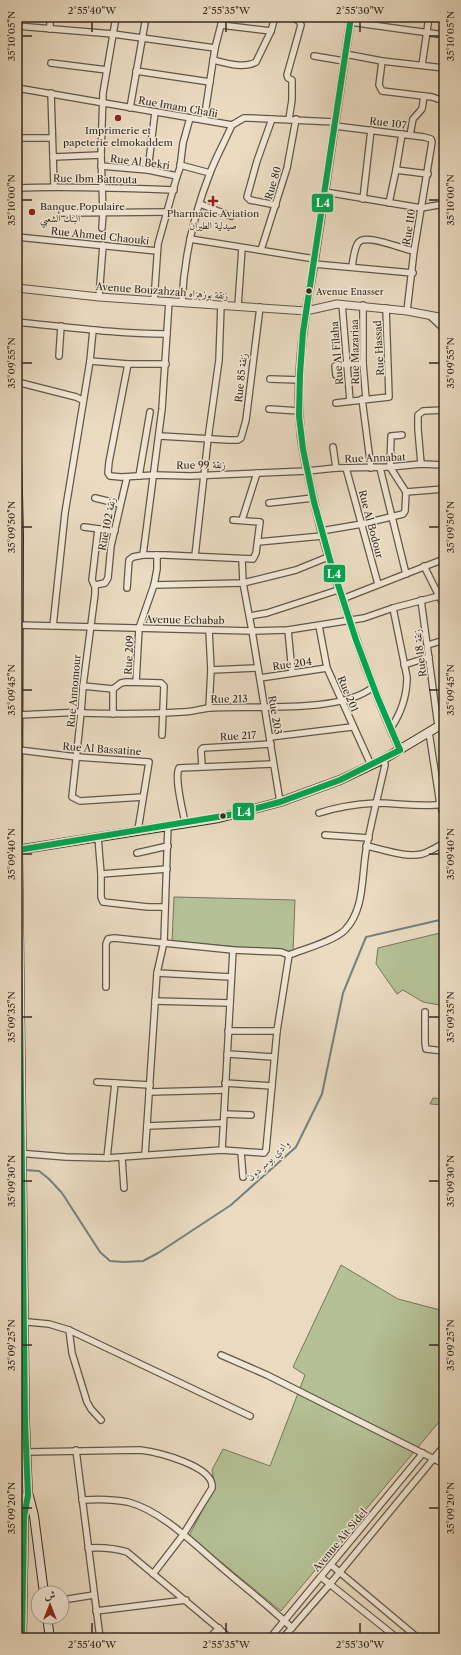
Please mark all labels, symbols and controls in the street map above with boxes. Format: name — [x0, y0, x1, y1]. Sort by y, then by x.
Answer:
text: 2°55'40"W — [68, 4, 117, 17]
text: 2°55'35"W — [202, 4, 251, 17]
text: 2°55'30"W — [336, 4, 385, 17]
text: 35°10'05"N — [5, 11, 18, 61]
text: 35°10'05"N — [444, 11, 457, 61]
street label: Rue Imam Chafii — [137, 94, 219, 120]
marker: Imprimerie et papeterie elmokaddem — [113, 113, 123, 123]
street label: Rue 107 — [369, 114, 407, 132]
place label: Imprimerie et papeterie elmokaddem — [63, 124, 174, 149]
street label: Rue Al Bekri — [109, 152, 171, 172]
street label: Rue 80 — [262, 165, 284, 201]
street label: Rue Ibm Battouta — [53, 172, 138, 186]
text: 35°10'00"N — [5, 174, 18, 226]
text: 35°10'00"N — [444, 174, 457, 226]
line badge: L4 — [311, 193, 334, 213]
marker: Pharmacie Aviation صيدلية الطيران — [208, 196, 218, 206]
text: L4 — [316, 196, 331, 210]
place label: Banque Populaire البنك الشعبي — [40, 200, 125, 228]
marker: Banque Populaire البنك الشعبي — [27, 207, 37, 217]
place label: Pharmacie Aviation صيدلية الطيران — [167, 207, 260, 232]
street label: Rue 110 — [400, 208, 418, 246]
street label: Rue Ahmed Chaouki — [50, 224, 150, 248]
street label: Avenue Bouzahzah زنقة بوزهزاه — [94, 280, 229, 302]
marker: Avenue Enasser — [304, 286, 314, 296]
place label: Avenue Enasser — [315, 286, 384, 297]
street label: Rue Mazariaa — [348, 319, 362, 385]
street label: Rue Al Filaha — [328, 320, 346, 385]
street label: Rue Hassad — [371, 320, 387, 376]
text: 35°09'55"N — [5, 337, 18, 389]
text: 35°09'55"N — [444, 337, 457, 389]
street label: Rue 85 زنقة — [232, 353, 250, 403]
street label: Rue Annabat — [344, 450, 406, 466]
street label: Rue 99 زنقة — [176, 458, 226, 472]
street label: Rue Al Bodour — [356, 488, 387, 560]
street label: Rue 102 زنقة — [95, 496, 119, 552]
text: 35°09'50"N — [5, 501, 18, 553]
text: 35°09'50"N — [444, 501, 457, 553]
line badge: L4 — [323, 564, 346, 583]
text: L4 — [327, 567, 342, 581]
street label: Avenue Echabab — [144, 613, 225, 627]
street label: Rue 18 زنقة — [411, 628, 429, 678]
street label: Rue 209 — [121, 635, 137, 675]
street label: Rue Annomour — [64, 653, 84, 728]
street label: Rue 204 — [271, 655, 313, 673]
text: 35°09'45"N — [5, 664, 18, 716]
text: 35°09'45"N — [444, 664, 457, 716]
street label: Rue 201 — [335, 674, 362, 715]
street label: Rue 213 — [210, 692, 248, 706]
street label: Rue 203 — [265, 694, 285, 736]
street label: Rue 217 — [219, 729, 257, 743]
street label: Rue Al Bassatine — [62, 740, 142, 758]
line badge: L4 — [232, 802, 255, 821]
text: L4 — [237, 805, 252, 819]
unlabelled marker — [218, 811, 228, 821]
text: 35°09'40"N — [5, 828, 18, 880]
text: 35°09'40"N — [444, 828, 457, 880]
text: 35°09'35"N — [5, 991, 18, 1043]
text: 35°09'35"N — [444, 991, 457, 1043]
water label: وادي بوسردون — [243, 1136, 294, 1185]
text: 35°09'30"N — [5, 1155, 18, 1207]
text: 35°09'30"N — [444, 1155, 457, 1207]
text: 35°09'25"N — [5, 1319, 18, 1371]
text: 35°09'25"N — [444, 1319, 457, 1371]
text: 35°09'20"N — [5, 1482, 18, 1534]
text: 35°09'20"N — [444, 1482, 457, 1534]
street label: Avenue Ait Sidel — [309, 1506, 370, 1575]
north arrow — [30, 1585, 70, 1625]
text: ش — [45, 1588, 56, 1602]
text: 2°55'40"W — [68, 1638, 117, 1651]
text: 2°55'35"W — [202, 1638, 251, 1651]
text: 2°55'30"W — [336, 1638, 385, 1651]

